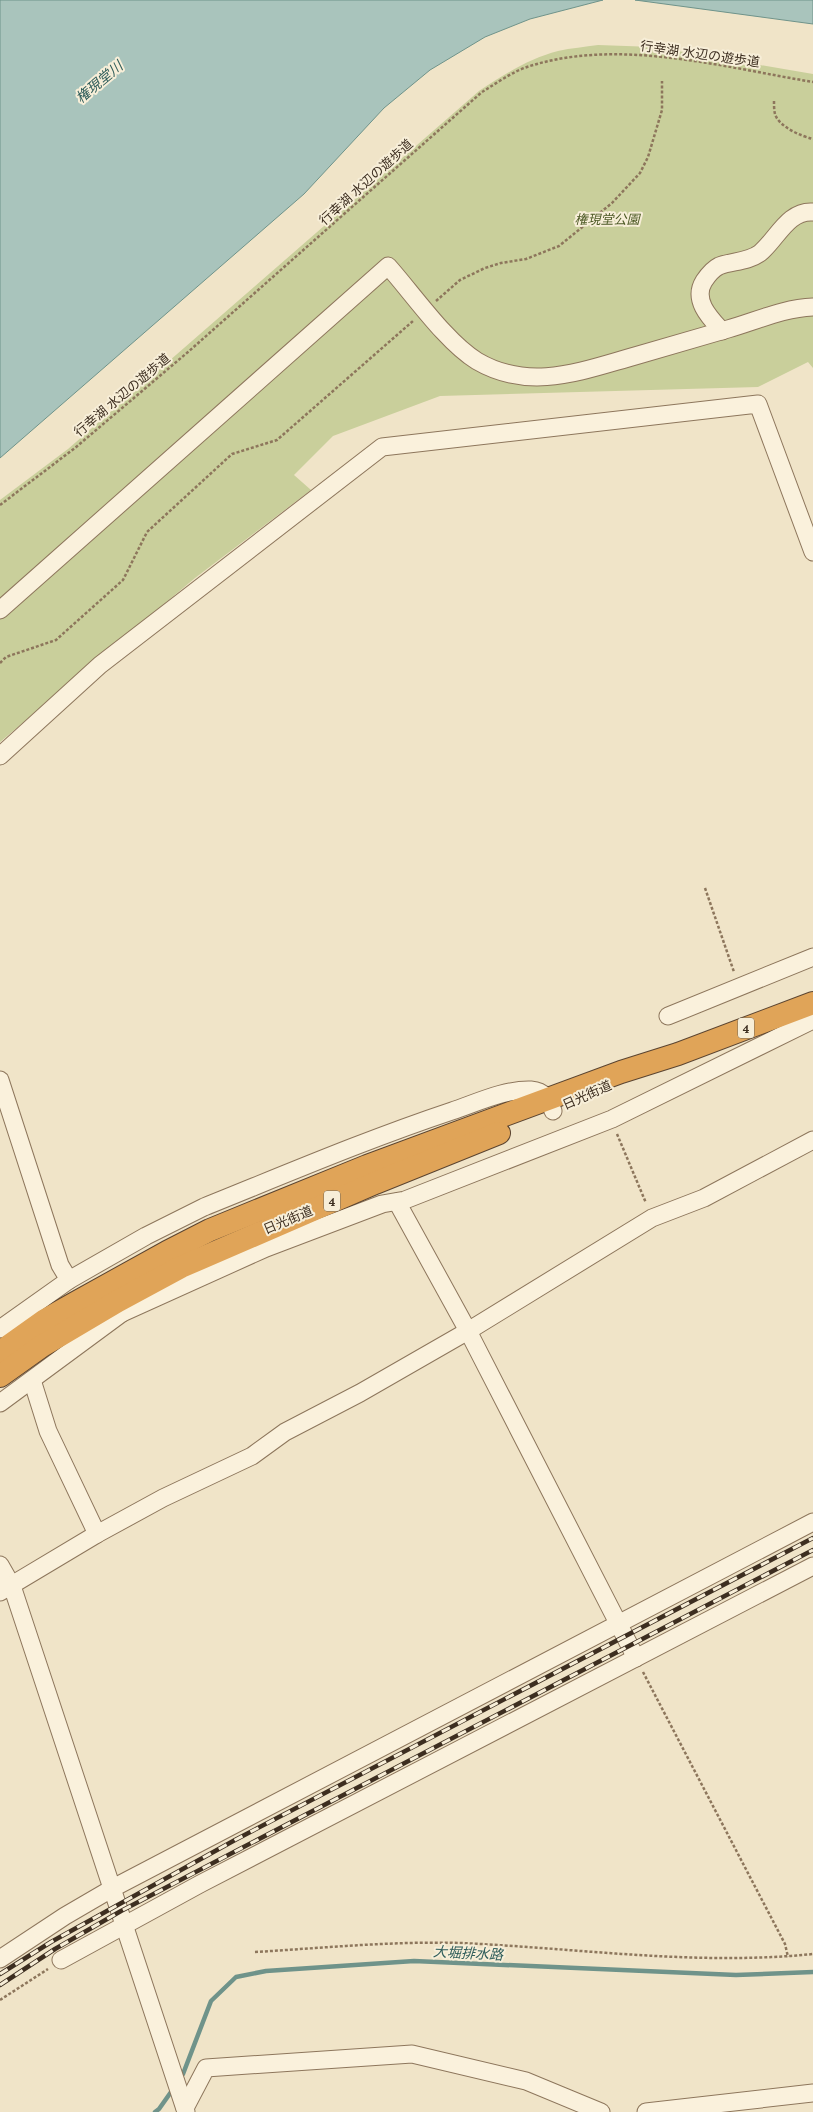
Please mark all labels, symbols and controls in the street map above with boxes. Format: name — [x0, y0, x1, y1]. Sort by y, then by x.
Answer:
street label: 行幸湖 水辺の遊歩道 — [639, 37, 761, 71]
water label: 権現堂川 — [72, 56, 128, 107]
street label: 行幸湖 水辺の遊歩道 — [316, 135, 416, 229]
park label: 権現堂公園 — [574, 211, 641, 228]
street label: 行幸湖 水辺の遊歩道 — [70, 350, 174, 440]
road number: 4 — [738, 1018, 754, 1038]
street label: 日光街道 — [560, 1077, 614, 1113]
road number: 4 — [324, 1191, 340, 1211]
street label: 日光街道 — [261, 1202, 315, 1238]
water label: 大堀排水路 — [433, 1942, 504, 1964]

